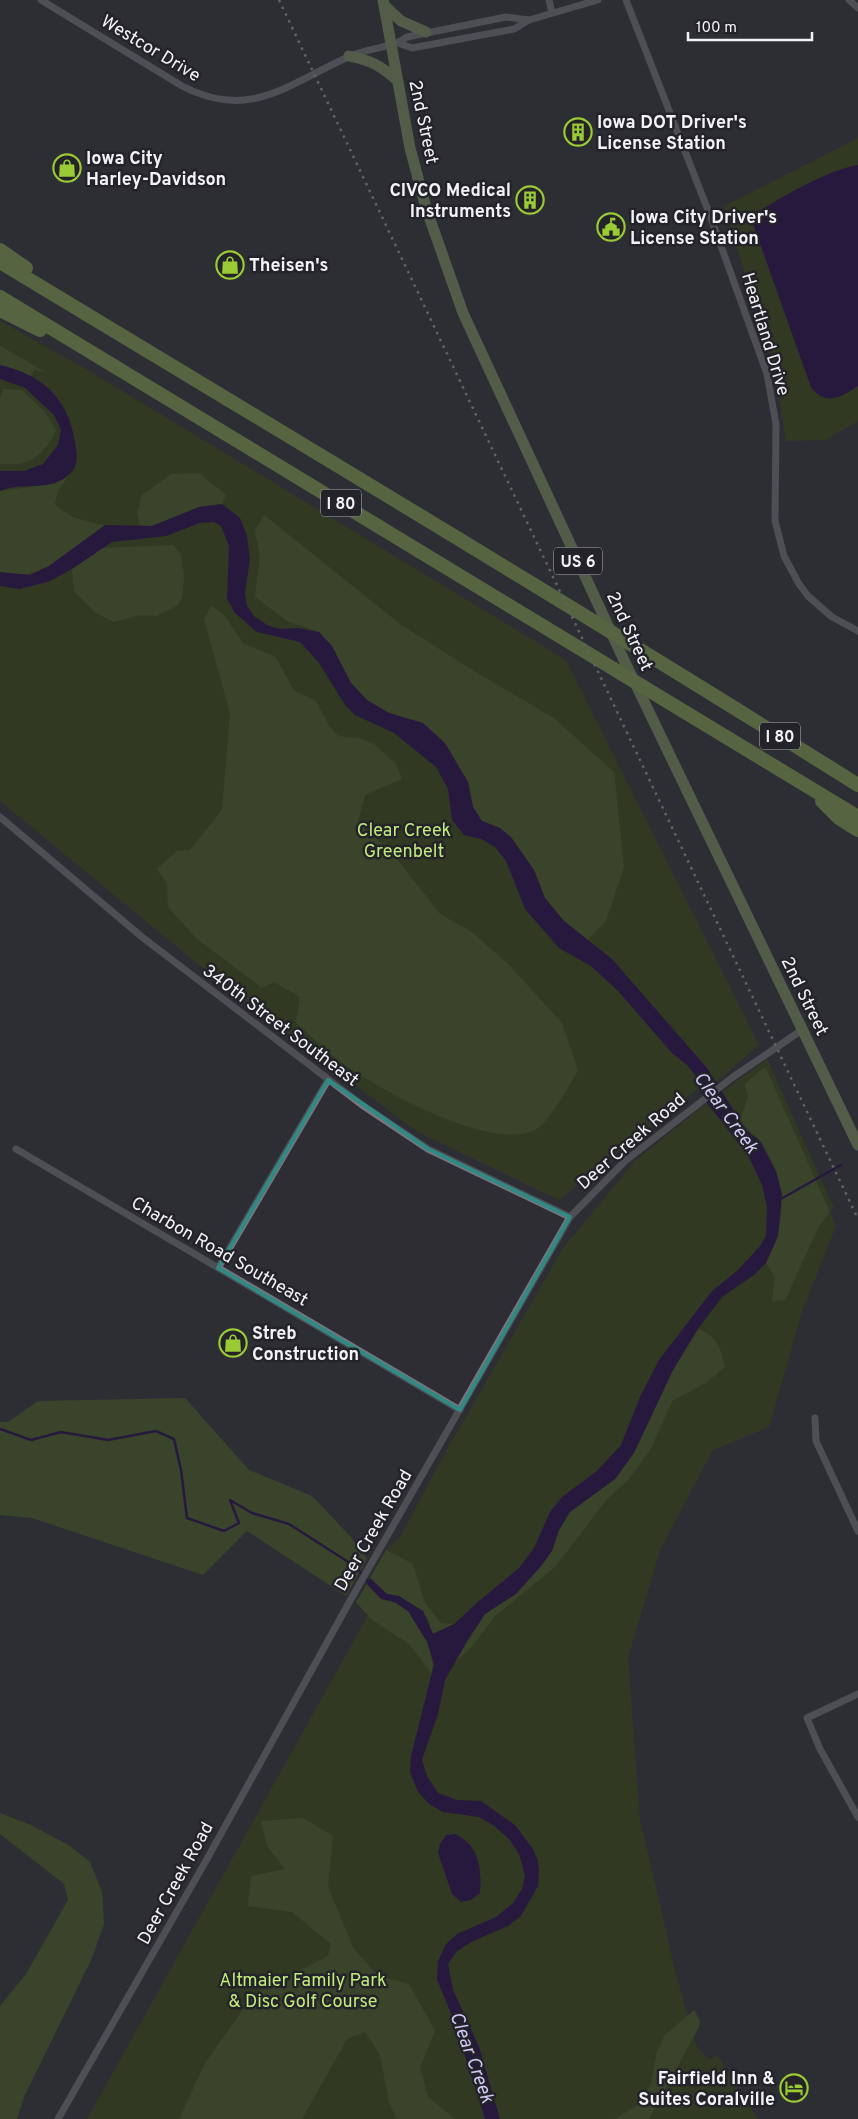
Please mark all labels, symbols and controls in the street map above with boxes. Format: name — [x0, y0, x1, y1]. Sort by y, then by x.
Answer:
scale bar — [688, 10, 812, 42]
street label: Westcor Drive — [96, 11, 204, 88]
text: 100 m — [696, 19, 737, 38]
street label: 2nd Street — [402, 78, 443, 166]
place label: Iowa DOT Driver's License Station — [597, 112, 747, 156]
building icon: Iowa DOT Driver's License Station — [563, 117, 593, 147]
place label: Iowa City Harley-Davidson — [86, 148, 226, 192]
shop icon: Iowa City Harley-Davidson — [52, 153, 82, 183]
place label: CIVCO Medical Instruments — [390, 180, 511, 224]
building icon: CIVCO Medical Instruments — [515, 185, 545, 215]
place label: Iowa City Driver's License Station — [630, 207, 777, 251]
public building icon: Iowa City Driver's License Station — [596, 212, 626, 242]
shop icon: Theisen's — [215, 250, 245, 280]
place label: Theisen's — [249, 255, 328, 278]
street label: Heartland Drive — [735, 270, 794, 399]
road number: I 80 — [321, 489, 361, 516]
road number: US 6 — [554, 548, 602, 574]
street label: 2nd Street — [600, 588, 657, 675]
road number: I 80 — [760, 722, 800, 749]
park label: Clear Creek Greenbelt — [357, 820, 451, 864]
street label: 2nd Street — [775, 953, 833, 1040]
street label: 340th Street Southeast — [197, 960, 363, 1092]
water label: Clear Creek — [688, 1067, 763, 1159]
street label: Deer Creek Road — [573, 1089, 691, 1196]
street label: Charbon Road Southeast — [127, 1192, 312, 1312]
place label: Streb Construction — [252, 1323, 359, 1367]
shop icon: Streb Construction — [218, 1328, 248, 1358]
street label: Deer Creek Road — [330, 1466, 418, 1596]
street label: Deer Creek Road — [133, 1818, 219, 1949]
park label: Altmaier Family Park & Disc Golf Course — [219, 1970, 387, 2014]
water label: Clear Creek — [444, 2009, 499, 2107]
place label: Fairfield Inn & Suites Coralville — [638, 2068, 775, 2112]
hotel icon: Fairfield Inn & Suites Coralville — [779, 2073, 809, 2103]

